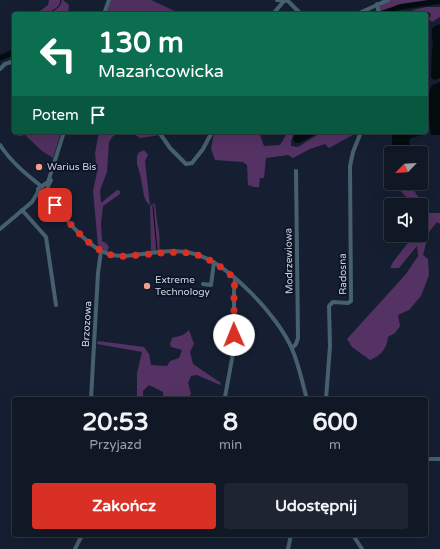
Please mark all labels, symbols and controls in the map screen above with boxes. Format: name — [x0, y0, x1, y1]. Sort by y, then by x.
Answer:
text: 130 m — [98, 26, 184, 60]
icon: left — [32, 28, 84, 80]
text: Mazańcowicka — [98, 60, 224, 82]
icon: arrive — [87, 104, 109, 126]
text: Potem — [32, 106, 79, 124]
north arrow — [384, 146, 428, 190]
map controls — [384, 146, 428, 242]
place label: Warius Bis — [47, 161, 96, 173]
marker: Warius Bis — [34, 162, 44, 172]
pin — [38, 188, 72, 222]
icon: arrive — [44, 194, 66, 216]
button: sound — [384, 198, 428, 242]
street label: Modrzewiowa — [282, 228, 296, 294]
street label: Radosna — [337, 253, 349, 295]
place label: Extreme Technology — [155, 274, 211, 298]
marker: Extreme Technology — [142, 281, 152, 291]
street label: Brzozowa — [80, 301, 94, 347]
position arrow — [213, 314, 255, 356]
text: 20:53 — [82, 408, 149, 437]
text: 8 — [223, 408, 238, 437]
text: 600 — [312, 408, 358, 437]
text: Przyjazd — [89, 437, 142, 453]
text: min — [219, 437, 242, 453]
text: m — [329, 437, 341, 453]
button: Zakończ — [32, 483, 216, 529]
button: Udostępnij — [224, 483, 408, 529]

